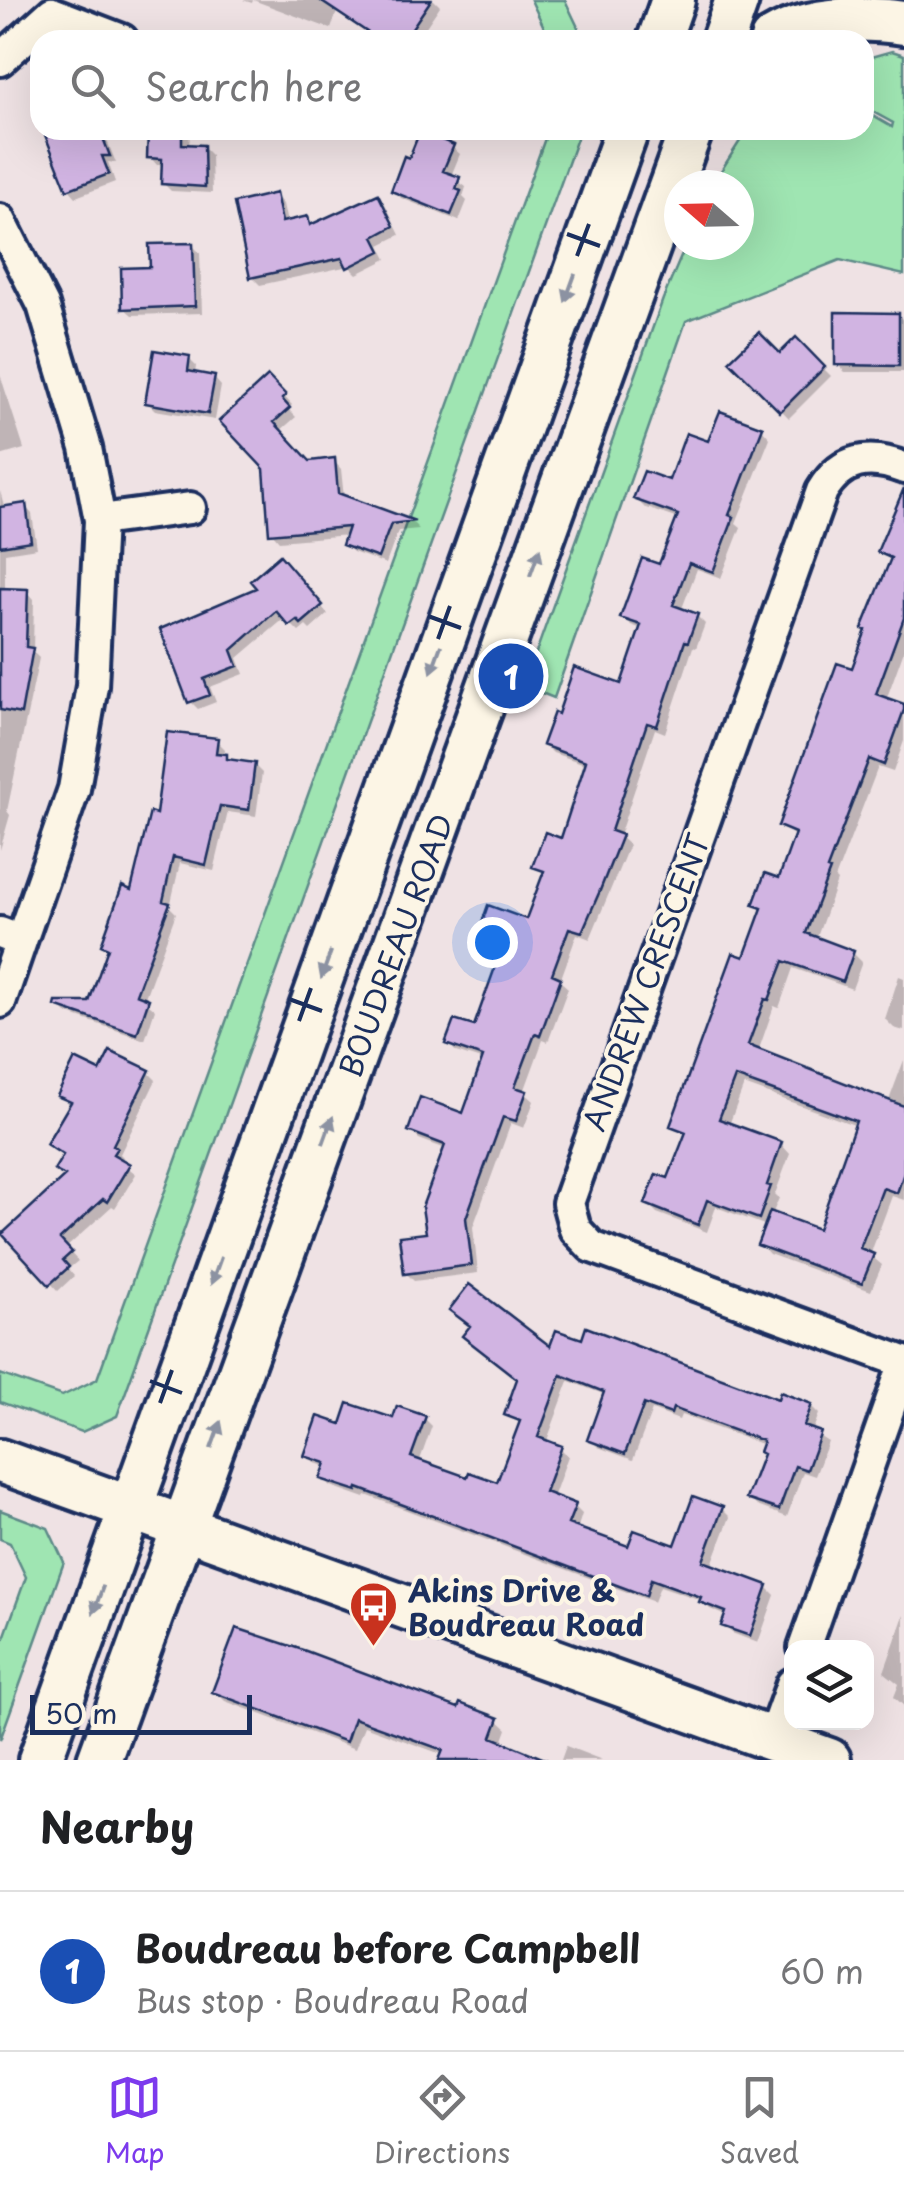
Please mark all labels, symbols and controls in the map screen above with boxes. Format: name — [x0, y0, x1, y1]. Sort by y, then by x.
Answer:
search box — [30, 30, 874, 140]
text: Search here — [145, 57, 362, 114]
icon: search — [65, 58, 120, 113]
north arrow — [664, 170, 754, 260]
one-way arrow — [562, 273, 577, 303]
one-way arrow — [528, 546, 543, 576]
pin: 1 — [478, 638, 544, 714]
one-way arrow — [428, 645, 443, 675]
street label: BOUDREAU ROAD — [326, 807, 464, 1083]
street label: ANDREW CRESCENT — [570, 827, 720, 1137]
your location — [467, 917, 518, 968]
one-way arrow — [318, 951, 333, 981]
one-way arrow — [321, 1114, 336, 1144]
one-way arrow — [208, 1256, 223, 1286]
one-way arrow — [209, 1419, 224, 1449]
place label: Akins Drive & Boudreau Road — [407, 1567, 644, 1646]
bus stop icon: Akins Drive & Boudreau Road — [347, 1580, 399, 1648]
one-way arrow — [90, 1585, 105, 1615]
map controls — [784, 1640, 874, 1730]
button: layers — [784, 1640, 874, 1730]
scale bar — [30, 1690, 252, 1734]
text: 50 m — [45, 1691, 118, 1734]
text: Nearby — [40, 1794, 194, 1857]
text: Boudreau before Campbell — [135, 1919, 640, 1976]
text: 1 — [65, 1947, 80, 1995]
text: 60 m — [780, 1947, 864, 1995]
text: Bus stop · Boudreau Road — [135, 1976, 529, 2024]
tab: Map — [105, 2070, 165, 2173]
tab: Directions — [374, 2070, 510, 2173]
tab: Saved — [720, 2070, 799, 2173]

